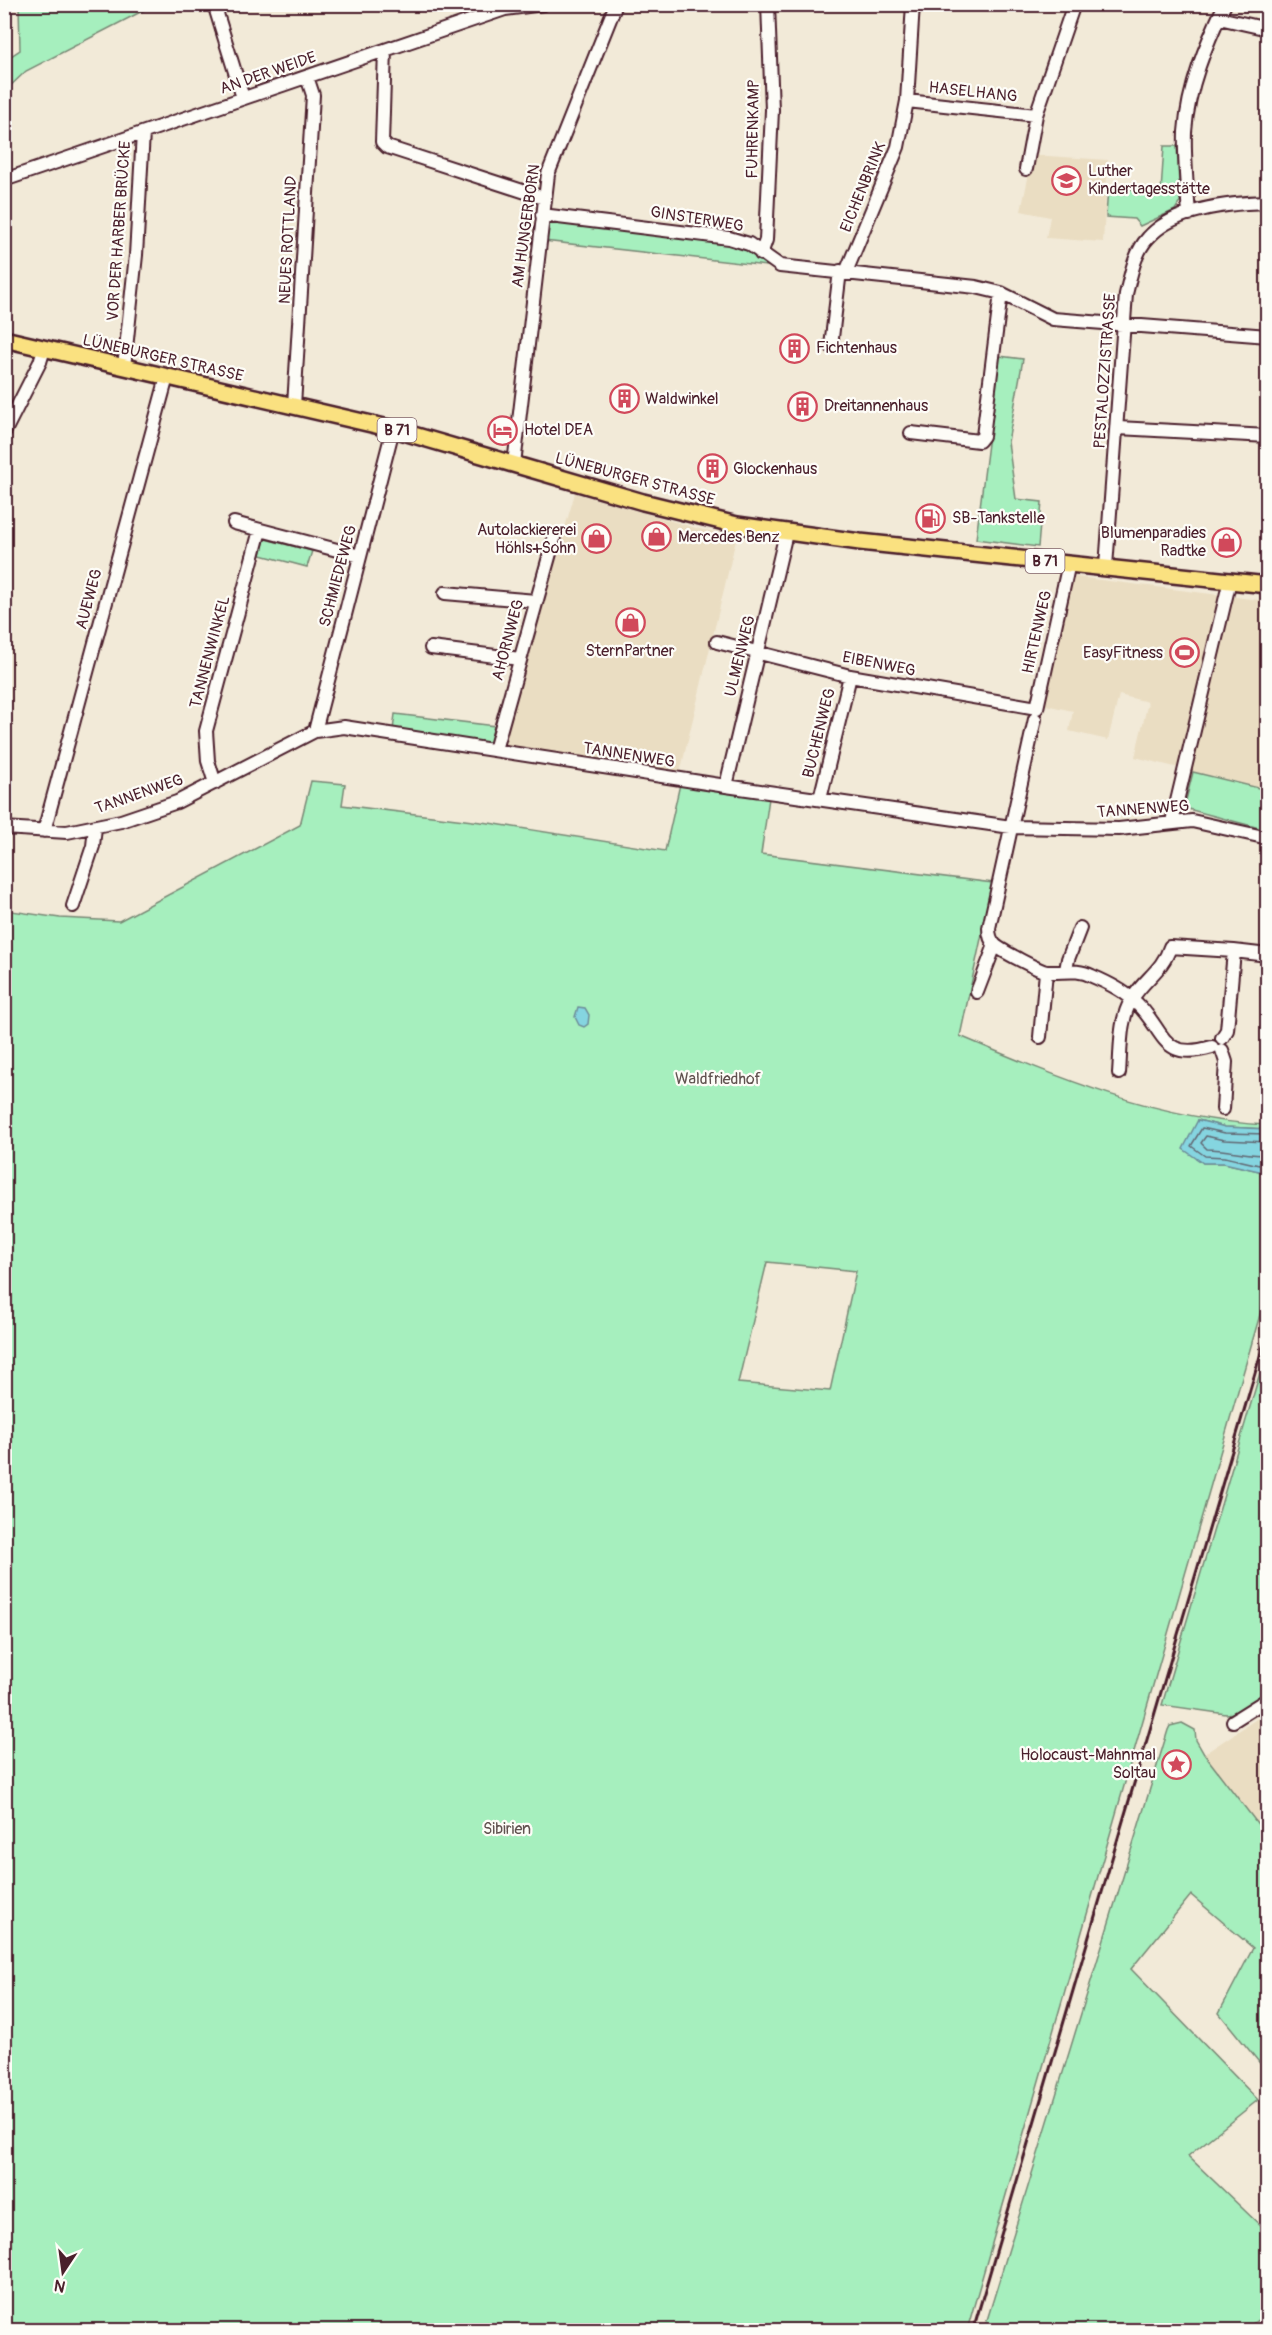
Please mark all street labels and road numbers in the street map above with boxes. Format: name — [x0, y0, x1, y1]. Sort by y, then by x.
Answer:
street label: AN DER WEIDE — [217, 47, 319, 99]
street label: HASELHANG — [928, 77, 1018, 107]
street label: FUHRENKAMP — [742, 79, 764, 179]
street label: EICHENBRINK — [836, 139, 890, 235]
street label: VOR DER HARBER BRÜCKE — [103, 140, 135, 322]
street label: AM HUNGERBORN — [507, 163, 545, 289]
street label: NEUES ROTTLAND — [275, 175, 301, 305]
street label: GINSTERWEG — [649, 202, 745, 236]
street label: PESTALOZZISTRASSE — [1090, 293, 1120, 449]
street label: LÜNEBURGER STRASSE — [81, 330, 245, 386]
road number: B 71 — [378, 418, 416, 442]
street label: LÜNEBURGER STRASSE — [553, 448, 717, 510]
street label: SCHMIEDEWEG — [315, 523, 361, 629]
road number: B 71 — [1026, 549, 1064, 573]
street label: AUEWEG — [71, 567, 107, 631]
street label: HIRTENWEG — [1018, 588, 1056, 676]
street label: TANNENWINKEL — [185, 593, 235, 711]
street label: AHORNWEG — [488, 597, 528, 683]
street label: ULMENWEG — [720, 613, 760, 699]
street label: EIBENWEG — [841, 647, 917, 681]
street label: BUCHENWEG — [798, 686, 840, 780]
street label: TANNENWEG — [582, 738, 676, 772]
street label: TANNENWEG — [92, 769, 186, 819]
street label: TANNENWEG — [1096, 796, 1190, 822]

